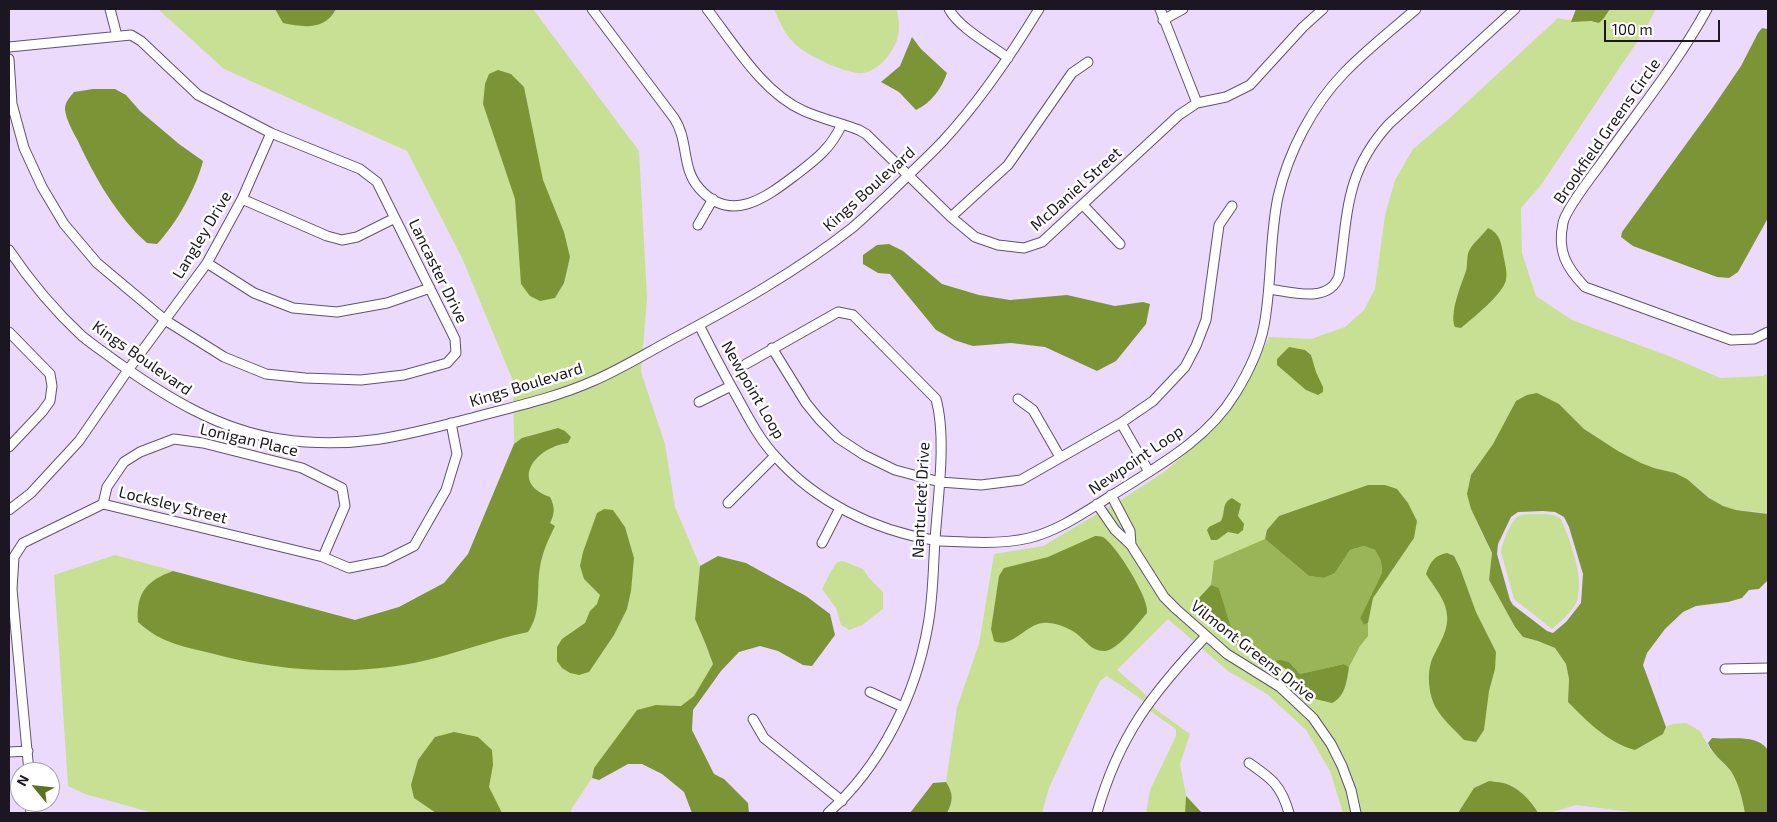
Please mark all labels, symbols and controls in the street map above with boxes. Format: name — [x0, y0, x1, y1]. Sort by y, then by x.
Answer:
scale bar — [1607, 10, 1723, 42]
text: 100 m — [1612, 20, 1653, 38]
street label: Brookfield Greens Circle — [1549, 55, 1665, 207]
street label: Kings Boulevard — [819, 143, 919, 235]
street label: McDaniel Street — [1027, 143, 1125, 235]
street label: Langley Drive — [168, 188, 236, 282]
street label: Lancaster Drive — [404, 216, 472, 326]
street label: Kings Boulevard — [88, 316, 196, 400]
street label: Newpoint Loop — [717, 338, 789, 442]
street label: Kings Boulevard — [467, 359, 585, 411]
street label: Lonigan Place — [198, 419, 300, 461]
street label: Newpoint Loop — [1085, 421, 1187, 499]
street label: Nantucket Drive — [908, 441, 934, 559]
street label: Locksley Street — [117, 482, 229, 528]
street label: Vilmont Greens Drive — [1187, 596, 1319, 706]
north arrow — [10, 762, 60, 812]
text: N — [12, 772, 32, 789]

